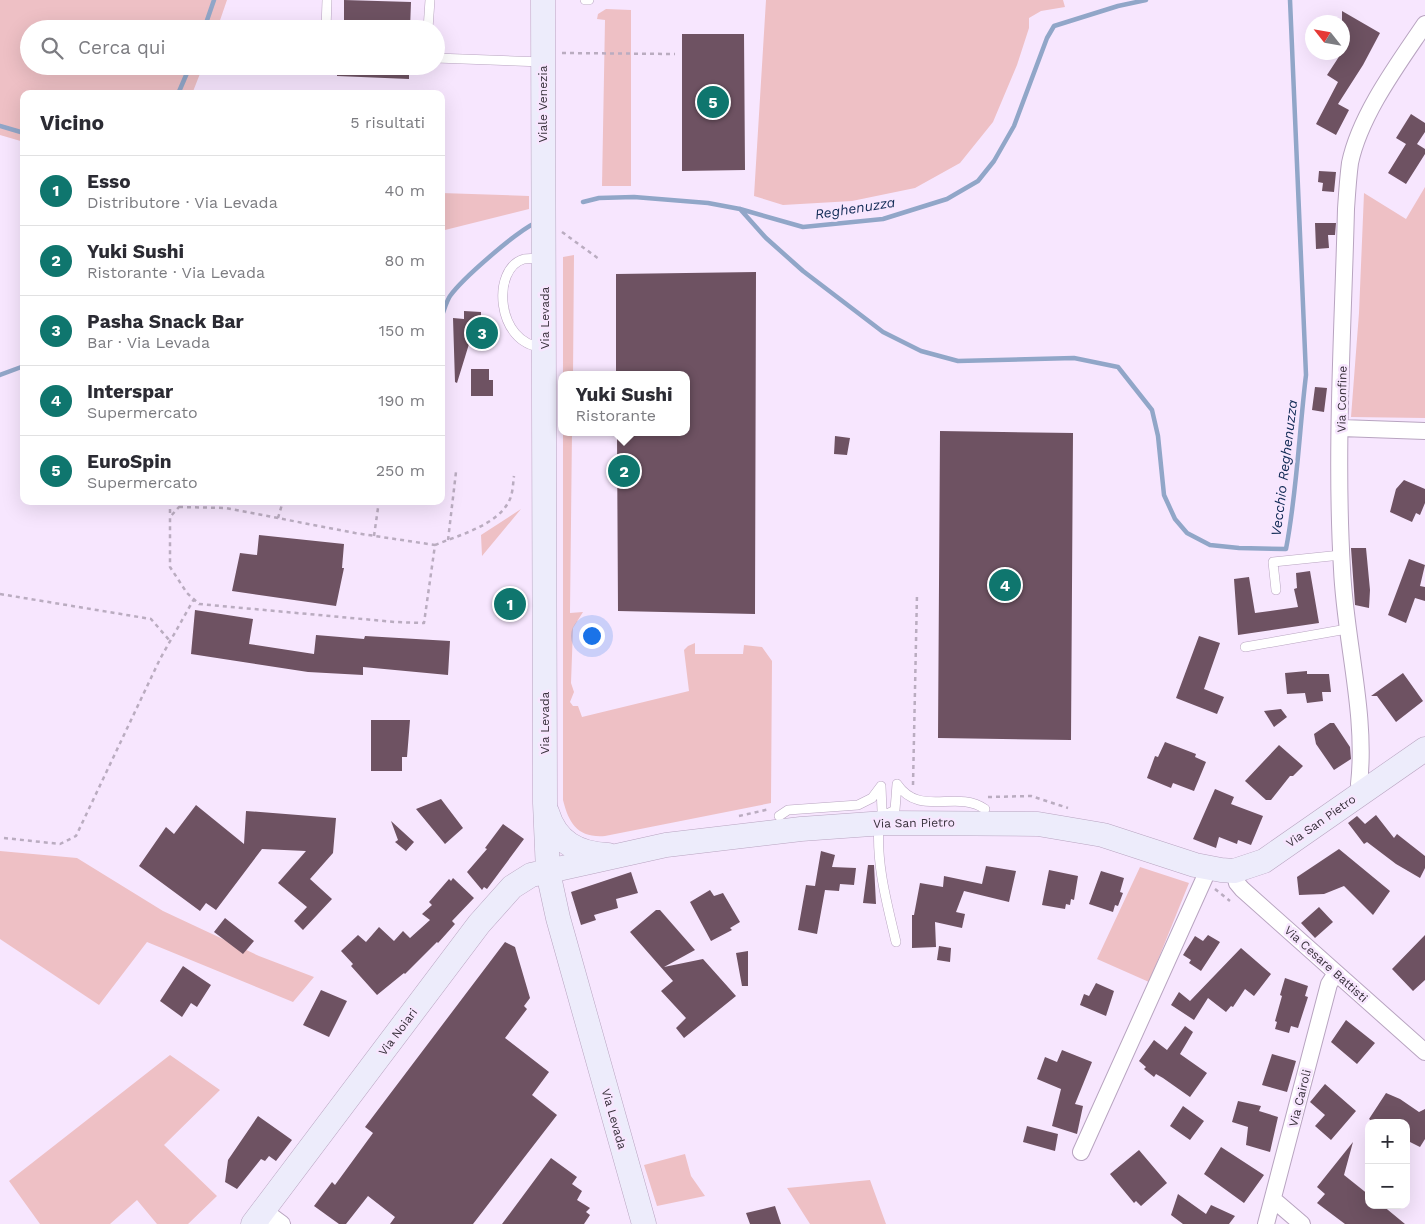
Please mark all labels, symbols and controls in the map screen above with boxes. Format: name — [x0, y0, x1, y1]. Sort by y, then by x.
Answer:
north arrow — [1305, 15, 1350, 60]
search box — [20, 20, 445, 75]
icon: search — [38, 34, 66, 62]
text: Cerca qui — [78, 36, 166, 59]
street label: Viale Venezia — [536, 65, 550, 142]
pin: 5 — [697, 83, 729, 121]
text: Vicino — [40, 110, 104, 135]
text: 5 risultati — [350, 113, 425, 132]
text: Esso — [87, 170, 131, 193]
text: 1 — [53, 181, 59, 200]
text: 40 m — [385, 181, 425, 200]
text: Distributore · Via Levada — [87, 193, 278, 212]
water label: Reghenuzza — [814, 194, 897, 222]
text: Yuki Sushi — [87, 240, 184, 263]
text: 2 — [51, 251, 61, 270]
text: 80 m — [384, 251, 425, 270]
text: Ristorante · Via Levada — [87, 263, 265, 282]
street label: Via Levada — [538, 287, 552, 349]
text: Pasha Snack Bar — [87, 310, 244, 333]
pin: 3 — [466, 314, 498, 352]
text: 3 — [51, 321, 61, 340]
text: 150 m — [379, 321, 425, 340]
text: Bar · Via Levada — [87, 333, 210, 352]
street label: Via Confine — [1334, 366, 1350, 432]
popup — [558, 371, 690, 436]
text: Interspar — [87, 380, 173, 403]
text: Yuki Sushi — [575, 383, 673, 406]
text: 4 — [51, 391, 61, 410]
text: 190 m — [378, 391, 425, 410]
water label: Vecchio Reghenuzza — [1268, 399, 1300, 537]
text: Supermercato — [87, 403, 198, 422]
text: Ristorante — [575, 406, 656, 425]
text: EuroSpin — [87, 450, 171, 473]
pin: 2 — [608, 452, 640, 490]
text: 5 — [51, 461, 61, 480]
text: 250 m — [376, 461, 425, 480]
text: Supermercato — [87, 473, 198, 492]
pin: 4 — [989, 566, 1021, 604]
pin: 1 — [494, 585, 526, 623]
your location — [579, 623, 605, 649]
street label: Via Levada — [538, 692, 552, 754]
street label: Via San Pietro — [1284, 792, 1358, 850]
street label: Via San Pietro — [873, 815, 955, 831]
street label: Via Cesare Battisti — [1282, 923, 1370, 1005]
street label: Via Noiari — [376, 1006, 420, 1058]
street label: Via Cairoli — [1286, 1068, 1314, 1128]
street label: Via Levada — [599, 1087, 629, 1151]
map controls — [1365, 1119, 1410, 1209]
button: + — [1365, 1119, 1410, 1164]
button: − — [1365, 1164, 1410, 1209]

